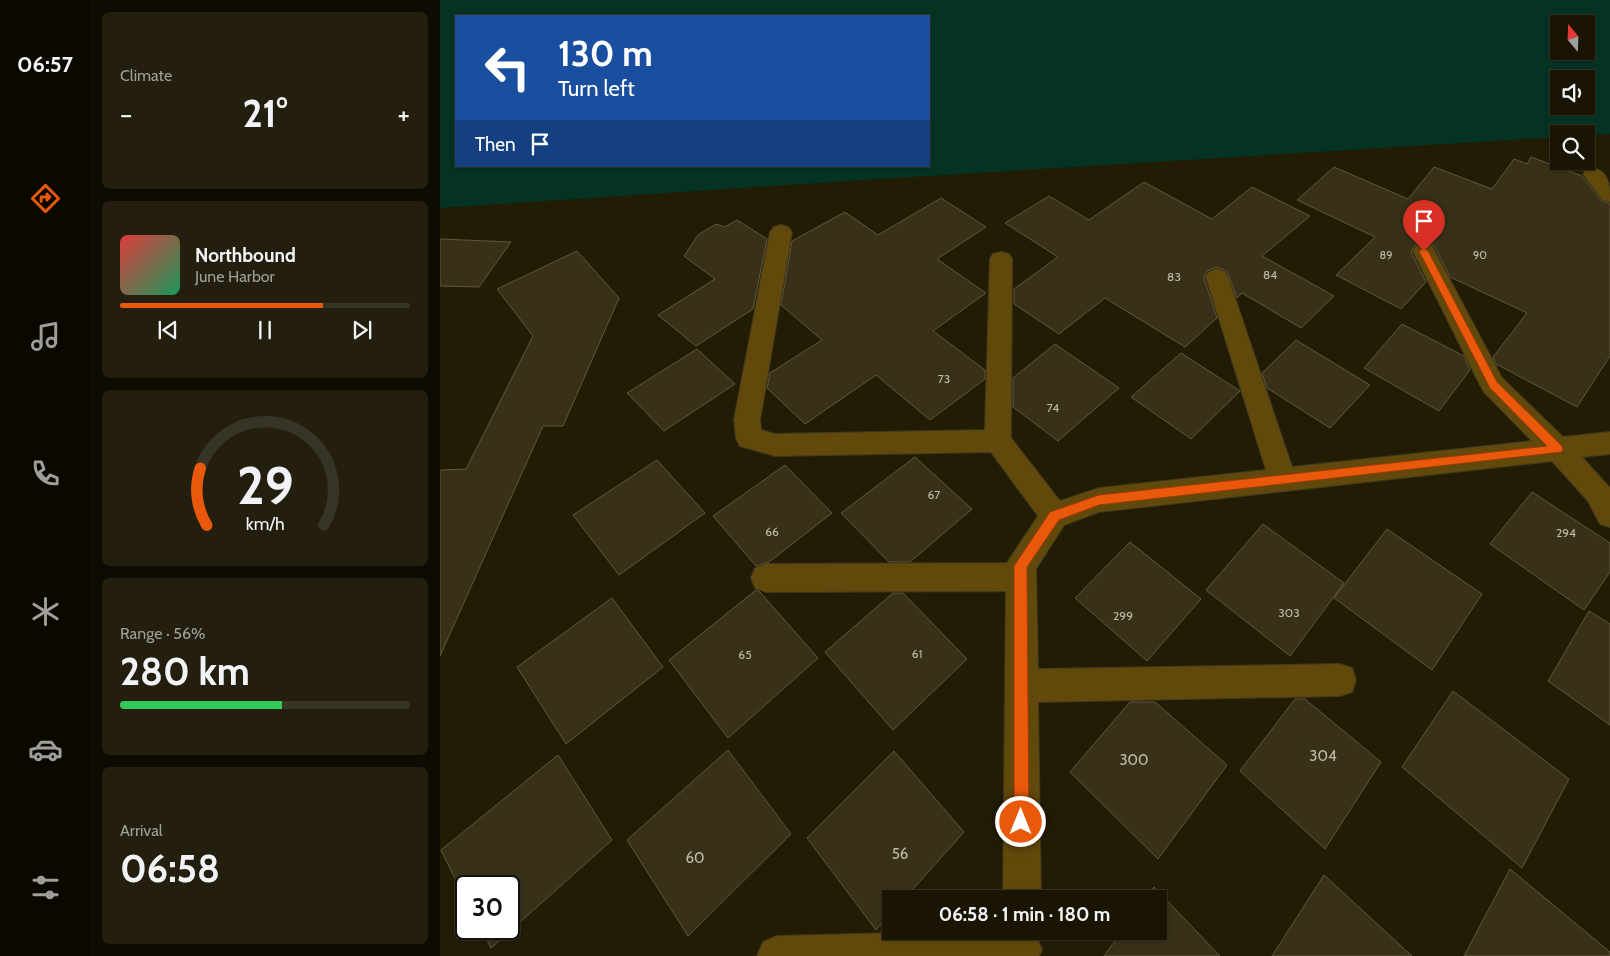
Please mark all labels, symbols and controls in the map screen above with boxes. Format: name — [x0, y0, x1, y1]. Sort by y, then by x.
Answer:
north arrow — [1550, 15, 1595, 60]
map controls — [1550, 15, 1595, 170]
text: 130 m — [558, 32, 653, 75]
icon: left — [475, 35, 540, 100]
text: 06:57 — [17, 51, 73, 78]
text: Climate — [120, 66, 172, 85]
button: sound — [1550, 70, 1595, 115]
text: Turn left — [558, 75, 635, 102]
text: 21° — [242, 90, 288, 137]
text: − — [120, 97, 132, 131]
text: + — [398, 97, 410, 131]
button: search — [1550, 125, 1595, 170]
icon: arrive — [526, 130, 554, 158]
text: Then — [475, 133, 516, 156]
icon: directions — [28, 181, 63, 216]
pin — [1403, 200, 1445, 251]
icon: arrive — [1410, 207, 1438, 235]
text: Northbound — [195, 244, 296, 267]
house number: 89 — [1380, 248, 1392, 262]
house number: 90 — [1473, 248, 1487, 262]
text: June Harbor — [195, 267, 275, 286]
house number: 84 — [1263, 267, 1277, 282]
house number: 83 — [1167, 269, 1181, 284]
icon: previous — [154, 316, 182, 344]
icon: pause — [251, 316, 279, 344]
icon: next — [348, 316, 376, 344]
icon: music — [28, 319, 63, 354]
house number: 73 — [938, 371, 950, 386]
house number: 74 — [1047, 400, 1059, 415]
text: 29 — [237, 454, 293, 517]
icon: phone — [28, 456, 63, 491]
house number: 67 — [928, 487, 940, 502]
text: km/h — [245, 513, 285, 534]
house number: 66 — [765, 524, 779, 539]
house number: 294 — [1556, 525, 1576, 540]
icon: climate — [28, 594, 63, 629]
house number: 303 — [1278, 605, 1300, 620]
house number: 299 — [1113, 608, 1133, 623]
text: Range · 56% — [120, 624, 206, 643]
house number: 61 — [912, 646, 922, 661]
house number: 65 — [738, 647, 752, 662]
text: 280 km — [120, 648, 250, 695]
icon: car — [28, 732, 63, 767]
house number: 304 — [1309, 747, 1337, 765]
house number: 300 — [1119, 751, 1149, 769]
position arrow — [994, 795, 1046, 847]
text: Arrival — [120, 821, 163, 840]
text: 06:58 — [120, 845, 220, 892]
house number: 56 — [892, 845, 908, 863]
house number: 60 — [686, 849, 705, 867]
icon: filters — [28, 870, 63, 905]
speed limit sign: 30 — [455, 875, 520, 940]
text: 06:58 · 1 min · 180 m — [939, 903, 1110, 926]

